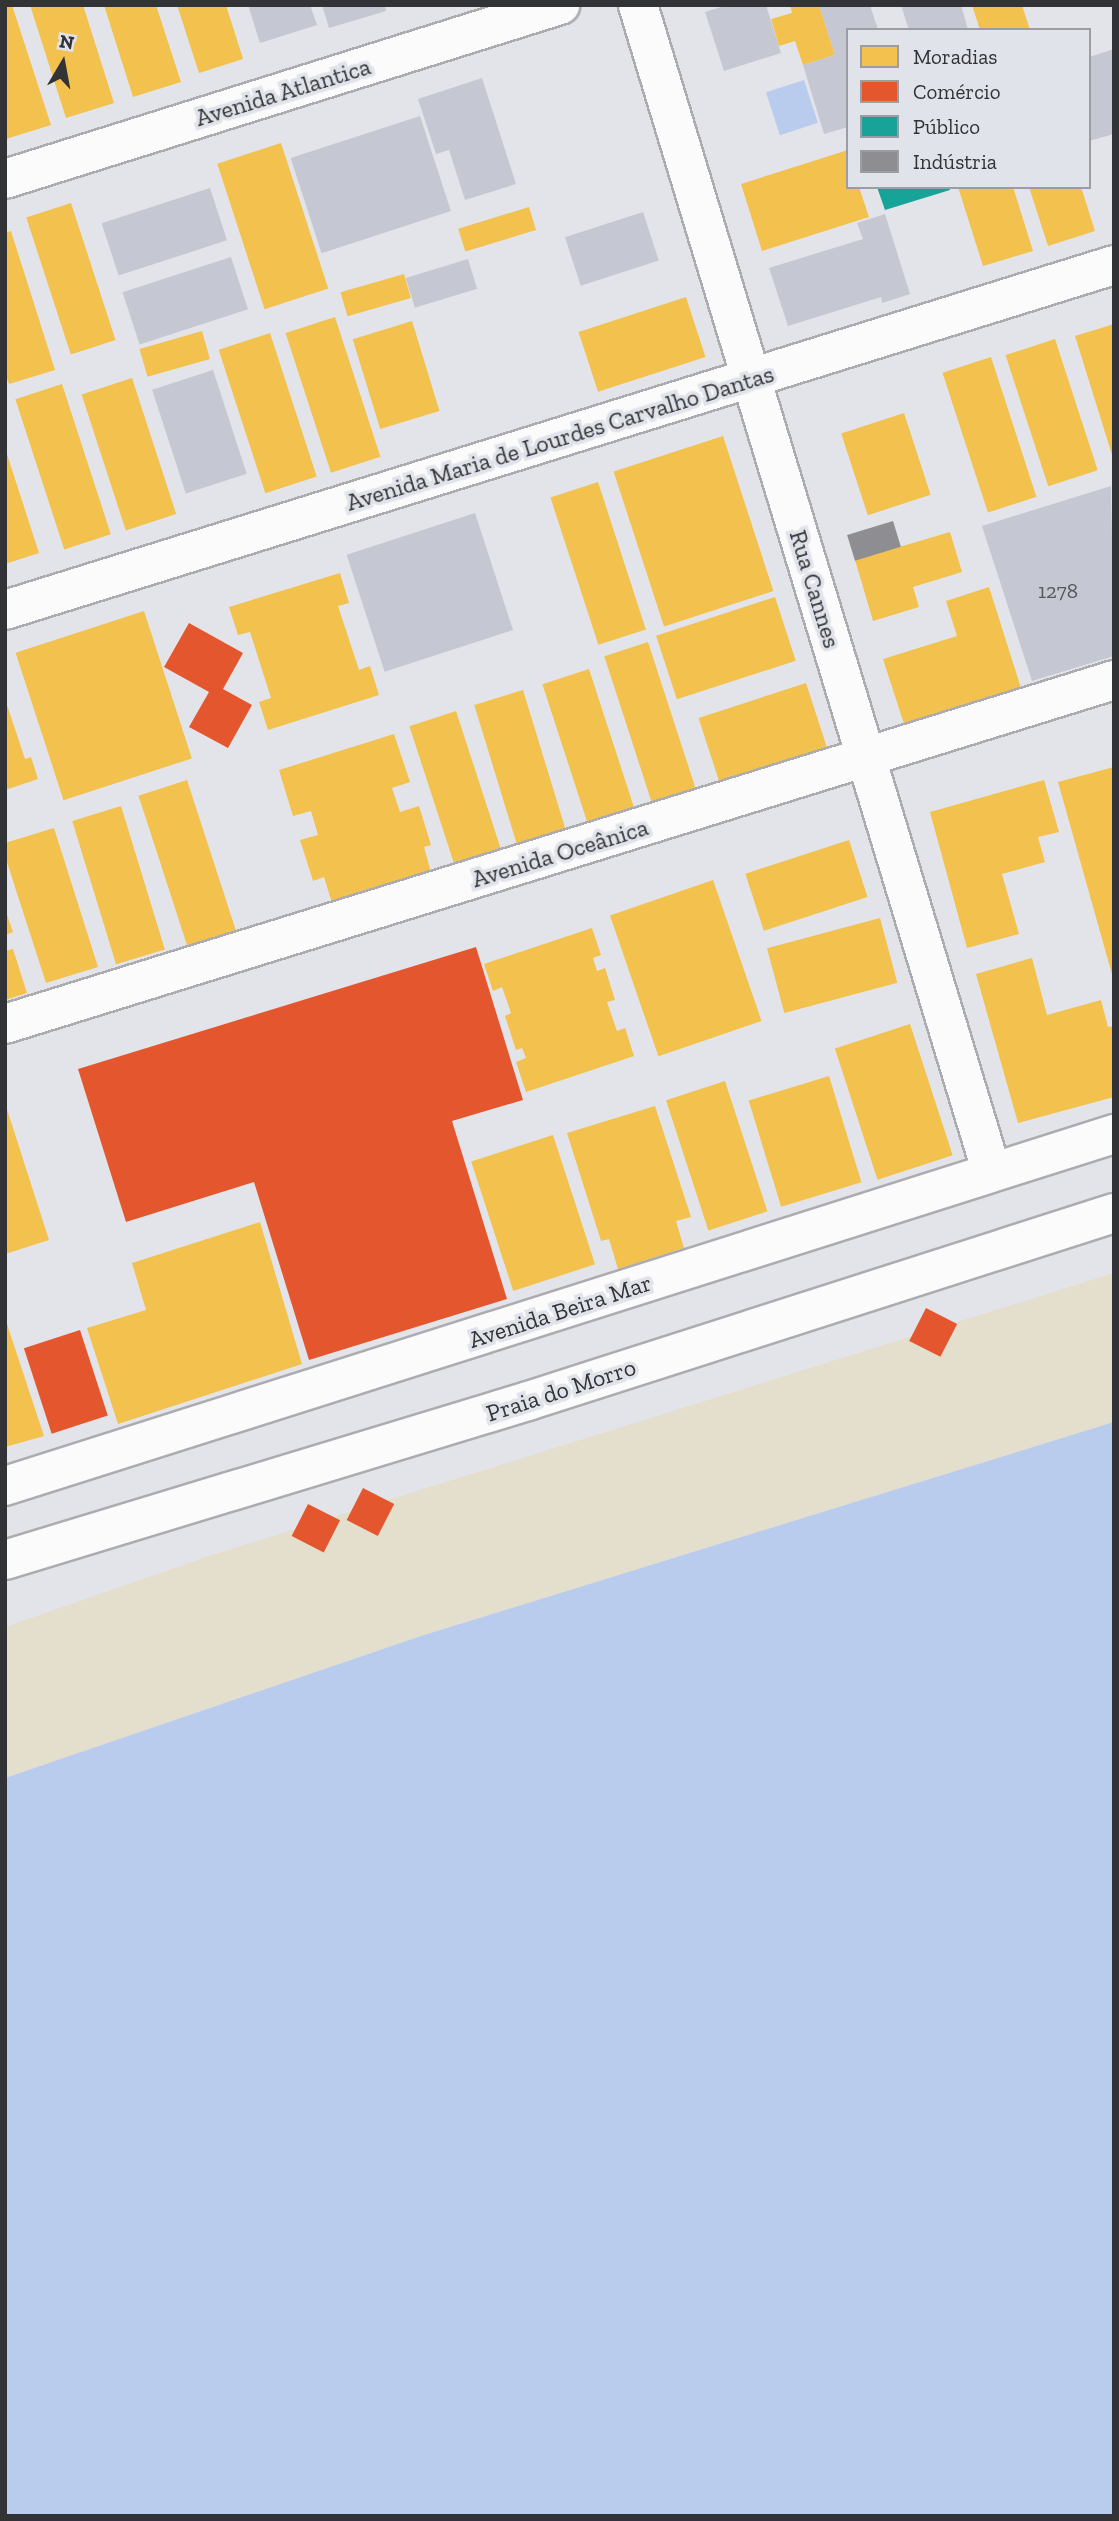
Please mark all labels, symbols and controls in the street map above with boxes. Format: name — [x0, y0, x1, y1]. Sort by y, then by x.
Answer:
north arrow — [28, 28, 98, 98]
legend — [846, 28, 1091, 189]
text: N — [58, 29, 76, 54]
text: Moradias — [913, 44, 998, 69]
street label: Avenida Atlantica — [192, 52, 374, 132]
text: Comércio — [913, 79, 1001, 104]
text: Público — [913, 114, 980, 139]
text: Indústria — [913, 149, 997, 174]
street label: Avenida Maria de Lourdes Carvalho Dantas — [343, 359, 777, 517]
street label: Rua Cannes — [783, 527, 847, 651]
house number: 1278 — [1038, 578, 1078, 604]
street label: Avenida Oceânica — [468, 813, 652, 893]
street label: Avenida Beira Mar — [465, 1268, 655, 1354]
street label: Praia do Morro — [483, 1352, 639, 1428]

